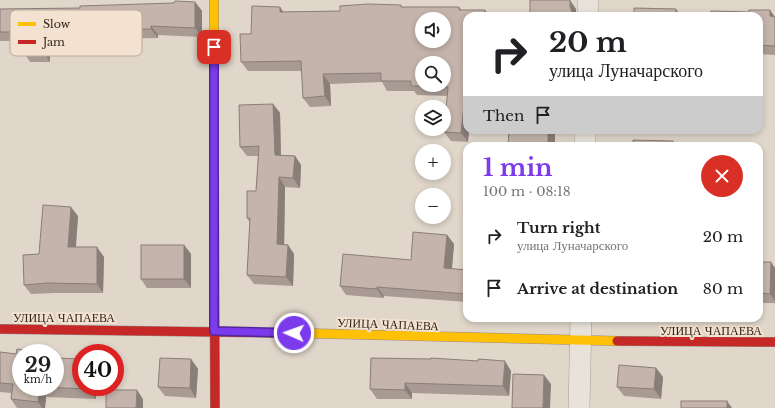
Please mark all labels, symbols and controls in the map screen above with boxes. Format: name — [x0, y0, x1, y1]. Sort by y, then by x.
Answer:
legend — [10, 10, 142, 56]
map controls — [415, 12, 451, 224]
button: sound — [415, 12, 451, 48]
text: Slow — [43, 17, 71, 31]
text: 20 m — [549, 25, 627, 60]
icon: right — [483, 28, 535, 80]
pin — [197, 30, 231, 64]
text: Jam — [41, 35, 65, 49]
icon: arrive — [203, 36, 225, 58]
button: search — [415, 56, 451, 92]
text: улица Луначарского — [549, 60, 703, 82]
button: layers — [415, 100, 451, 136]
icon: arrive — [532, 104, 554, 126]
text: Then — [483, 106, 524, 125]
button: + — [415, 144, 451, 180]
text: 1 min — [483, 153, 553, 182]
button: close — [701, 155, 743, 197]
text: 100 m · 08:18 — [483, 183, 571, 200]
button: − — [415, 188, 451, 224]
text: Turn right — [517, 218, 600, 237]
icon: right — [483, 225, 505, 247]
text: 20 m — [703, 227, 743, 246]
text: улица Луначарского — [517, 237, 628, 254]
icon: arrive — [483, 277, 505, 299]
text: Arrive at destination — [517, 279, 678, 298]
text: 80 m — [703, 279, 743, 298]
street label: УЛИЦА ЧАПАЕВА — [13, 310, 115, 325]
position arrow — [273, 312, 315, 354]
street label: УЛИЦА ЧАПАЕВА — [337, 315, 439, 333]
street label: УЛИЦА ЧАПАЕВА — [660, 323, 762, 338]
speed limit sign: 40 — [72, 344, 124, 396]
text: 29 — [25, 353, 51, 377]
text: km/h — [24, 373, 52, 386]

